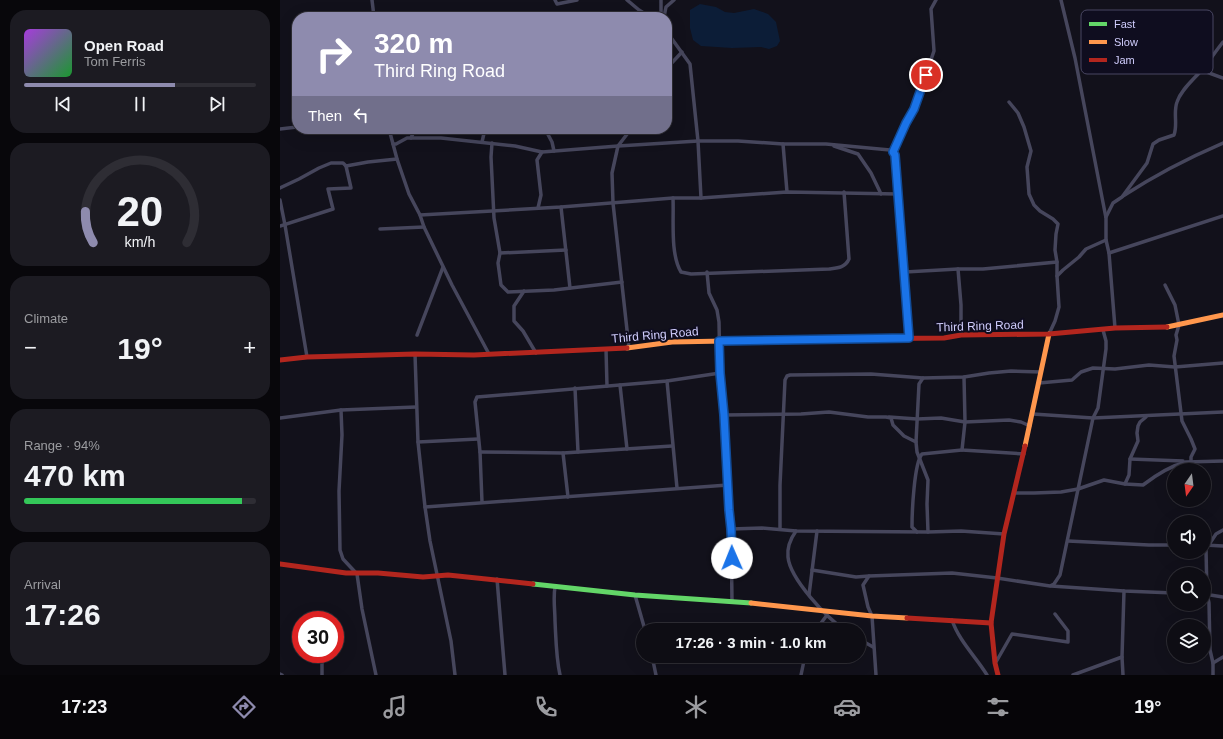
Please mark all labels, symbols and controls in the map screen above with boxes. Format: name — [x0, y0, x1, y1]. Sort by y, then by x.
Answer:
legend — [1081, 10, 1213, 74]
text: Fast — [1114, 18, 1135, 30]
icon: right — [308, 28, 360, 80]
text: 320 m — [374, 28, 453, 59]
text: Slow — [1114, 36, 1138, 48]
text: Open Road — [84, 37, 164, 54]
text: Tom Ferris — [84, 54, 145, 69]
text: Jam — [1114, 54, 1135, 66]
pin — [909, 58, 943, 92]
text: Third Ring Road — [374, 61, 505, 81]
icon: arrive — [915, 64, 937, 86]
icon: previous — [52, 93, 74, 115]
icon: pause — [129, 93, 151, 115]
icon: next — [206, 93, 228, 115]
icon: left — [350, 104, 372, 126]
text: Then — [308, 107, 342, 124]
text: 20 — [117, 187, 163, 234]
text: km/h — [125, 233, 156, 249]
text: Climate — [24, 311, 68, 326]
street label: Third Ring Road — [936, 317, 1024, 335]
street label: Third Ring Road — [611, 324, 699, 346]
text: 19° — [117, 332, 163, 365]
text: − — [24, 335, 37, 360]
text: + — [243, 335, 256, 360]
text: Range · 94% — [24, 438, 100, 453]
text: 470 km — [24, 459, 126, 492]
north arrow — [1167, 463, 1211, 507]
map controls — [1167, 463, 1211, 663]
button: sound — [1167, 515, 1211, 559]
position arrow — [711, 537, 753, 579]
button: search — [1167, 567, 1211, 611]
text: Arrival — [24, 577, 61, 592]
text: 17:26 — [24, 598, 101, 631]
speed limit sign: 30 — [292, 611, 344, 663]
button: layers — [1167, 619, 1211, 663]
text: 17:26 · 3 min · 1.0 km — [676, 634, 826, 651]
icon: directions — [230, 693, 258, 721]
icon: music — [381, 693, 409, 721]
icon: phone — [532, 693, 560, 721]
icon: climate — [682, 693, 710, 721]
icon: car — [833, 693, 861, 721]
icon: filters — [984, 693, 1012, 721]
text: 17:23 — [61, 697, 107, 717]
text: 19° — [1134, 697, 1162, 717]

